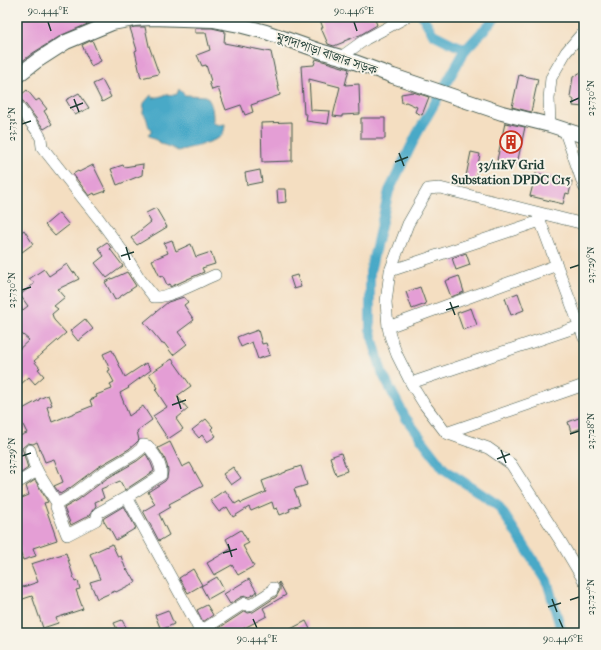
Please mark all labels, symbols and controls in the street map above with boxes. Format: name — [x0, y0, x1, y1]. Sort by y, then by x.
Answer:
text: 90.444°E — [28, 5, 68, 17]
text: 90.446°E — [334, 5, 374, 17]
street label: মুগদাপাড়া বাজার সড়ক — [273, 29, 380, 79]
text: 23.730°N — [585, 79, 597, 116]
text: 23.731°N — [6, 106, 18, 141]
building icon: 33/11kV Grid Substation DPDC C15 — [498, 129, 524, 155]
place label: 33/11kV Grid Substation DPDC C15 — [451, 157, 571, 187]
text: 23.729°N — [585, 246, 597, 284]
text: 23.730°N — [6, 271, 18, 308]
text: 23.728°N — [585, 412, 597, 449]
text: 23.729°N — [6, 437, 18, 475]
text: 23.727°N — [585, 578, 597, 615]
text: 90.444°E — [237, 633, 277, 645]
text: 90.446°E — [543, 633, 583, 645]

